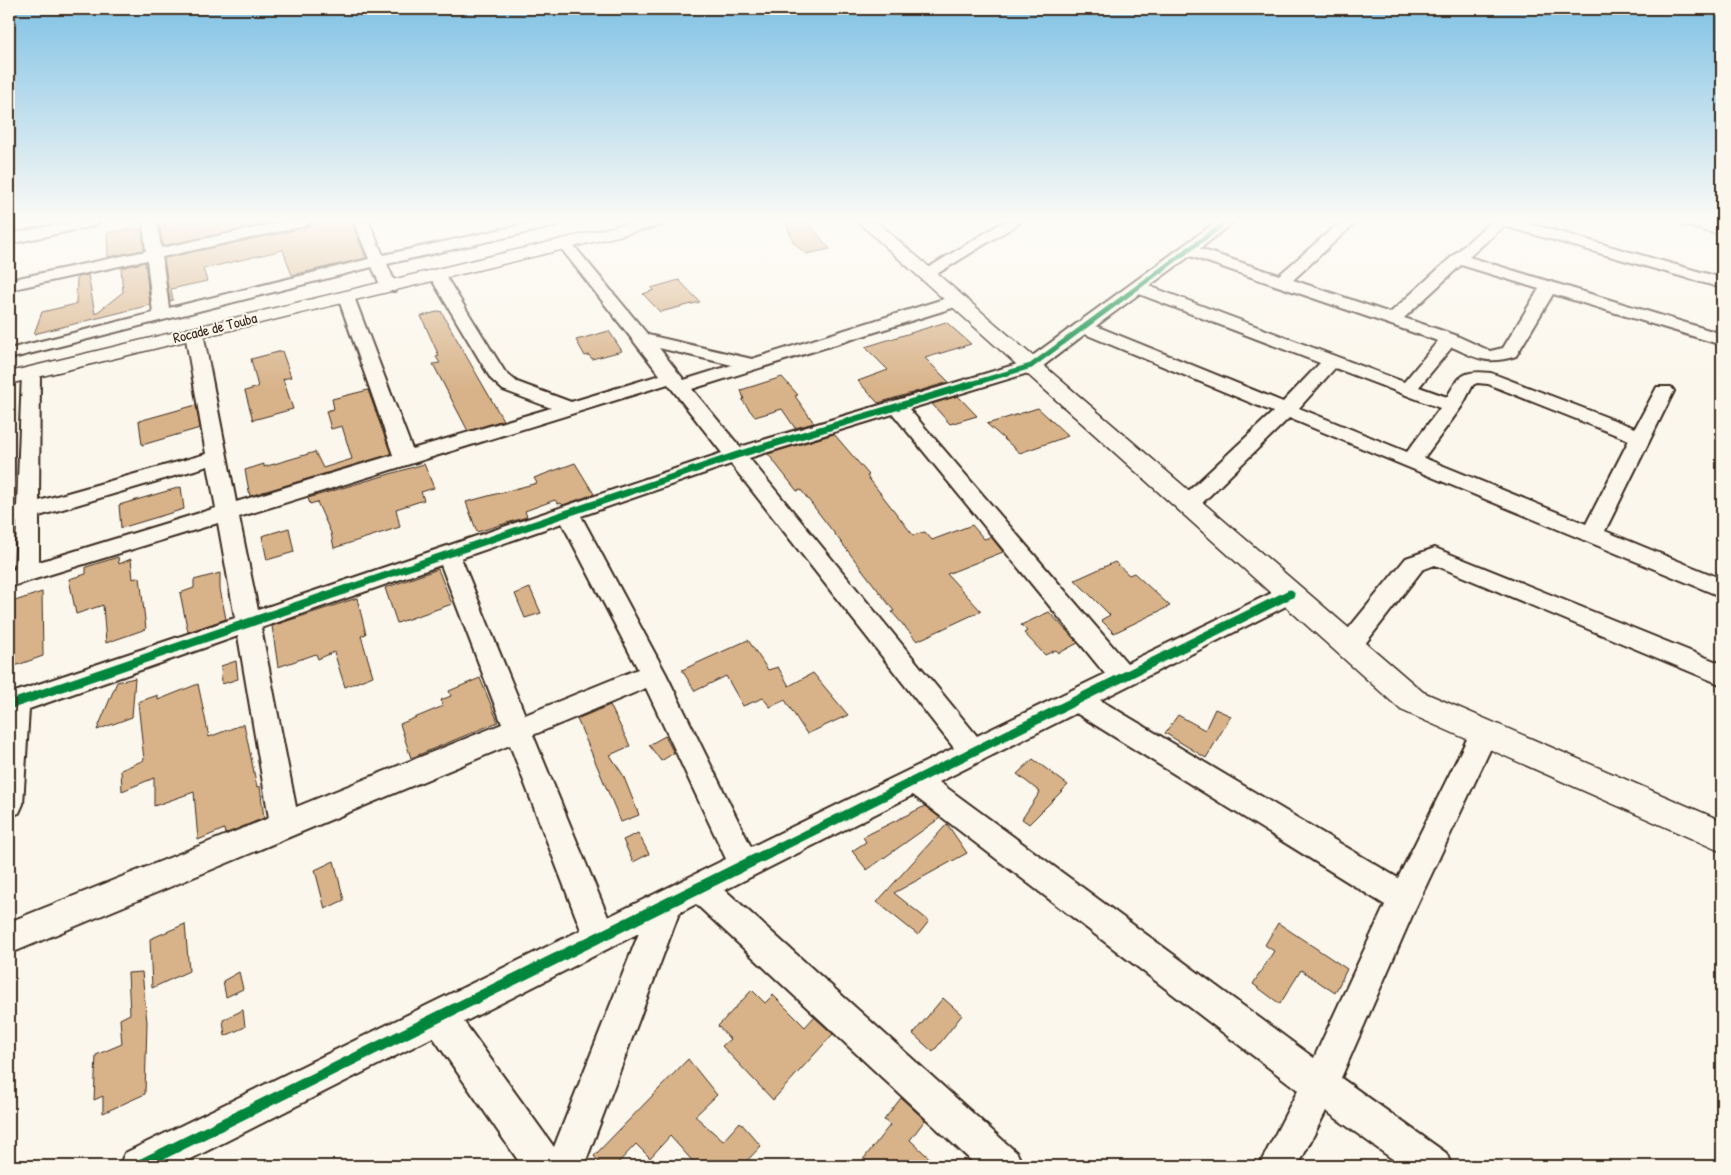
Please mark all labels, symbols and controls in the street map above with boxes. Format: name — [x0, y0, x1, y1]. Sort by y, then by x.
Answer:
street label: Rocade de Touba — [171, 307, 259, 348]

